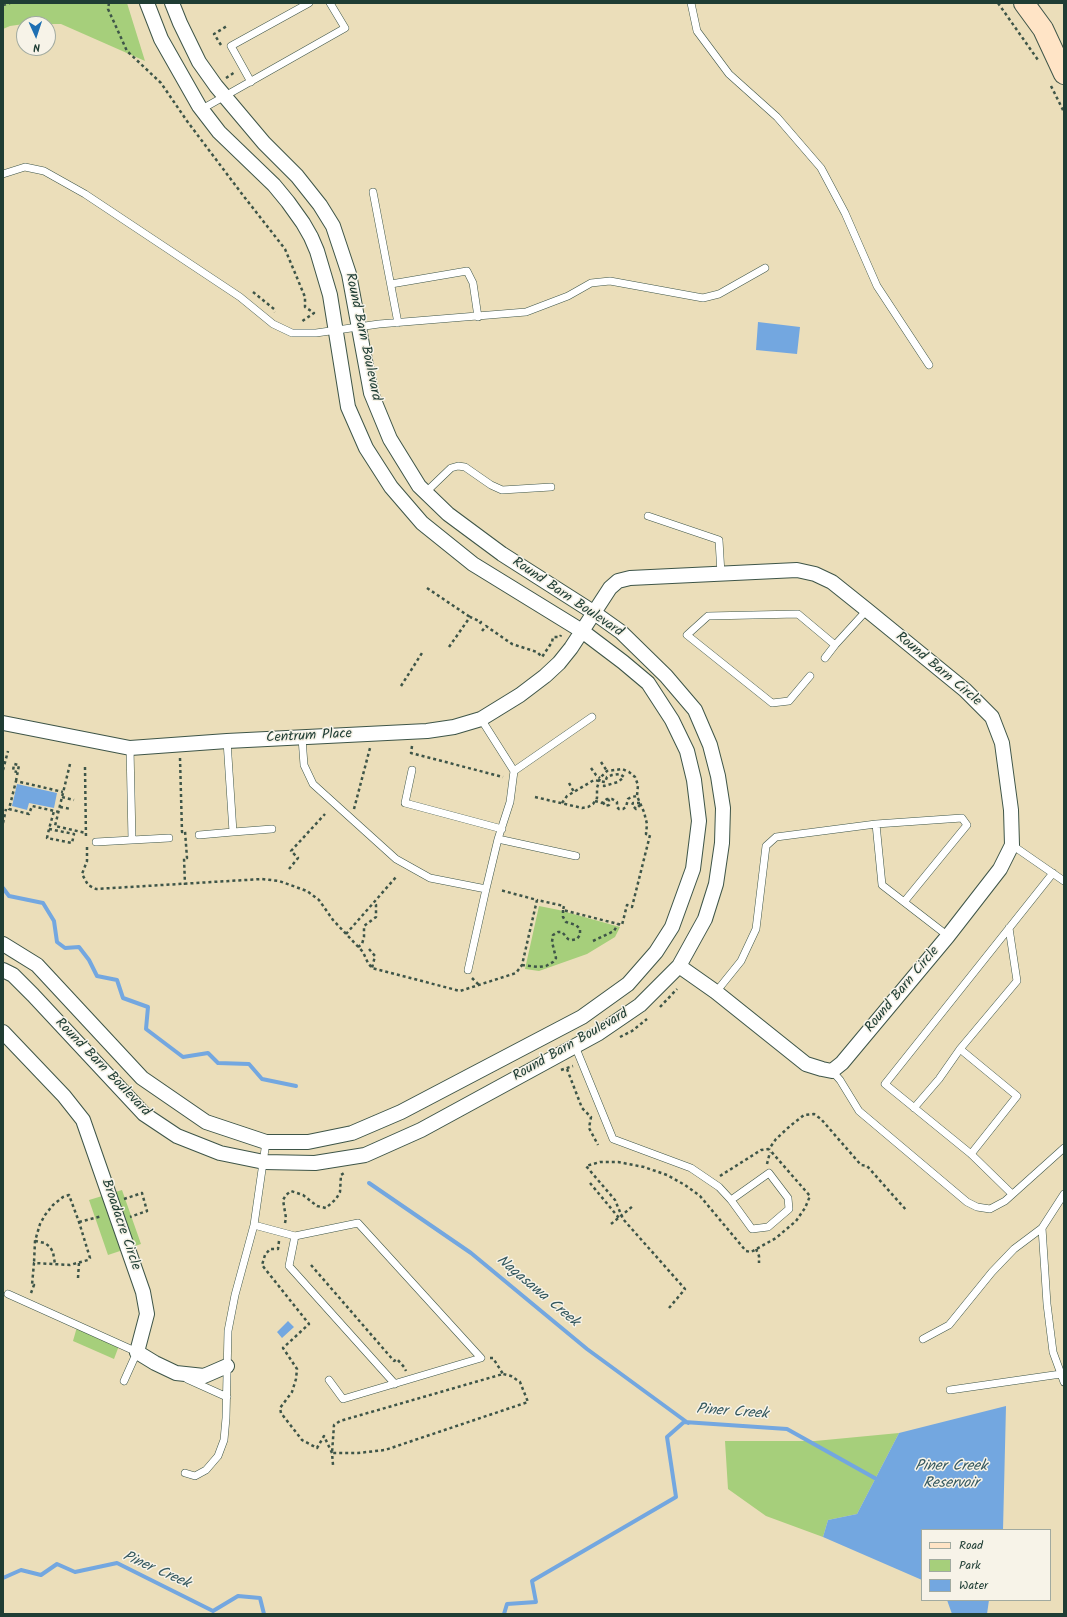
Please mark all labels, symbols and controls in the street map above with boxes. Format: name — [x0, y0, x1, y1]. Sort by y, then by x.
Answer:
north arrow — [16, 16, 56, 56]
text: N — [33, 38, 41, 56]
street label: Round Barn Boulevard — [340, 272, 384, 402]
street label: Round Barn Boulevard — [508, 555, 626, 641]
street label: Round Barn Circle — [892, 629, 984, 711]
street label: Centrum Place — [266, 726, 352, 748]
street label: Round Barn Circle — [862, 944, 944, 1036]
street label: Round Barn Boulevard — [510, 1006, 632, 1086]
street label: Round Barn Boulevard — [51, 1015, 153, 1121]
street label: Broadacre Circle — [97, 1177, 143, 1273]
water label: Nagasawa Creek — [492, 1252, 582, 1332]
water label: Piner Creek — [695, 1402, 769, 1424]
water label: Piner Creek Reservoir — [915, 1458, 987, 1493]
legend — [921, 1529, 1051, 1601]
text: Road — [959, 1536, 983, 1555]
water label: Piner Creek — [119, 1548, 193, 1594]
text: Park — [959, 1556, 981, 1575]
text: Water — [959, 1576, 988, 1595]

